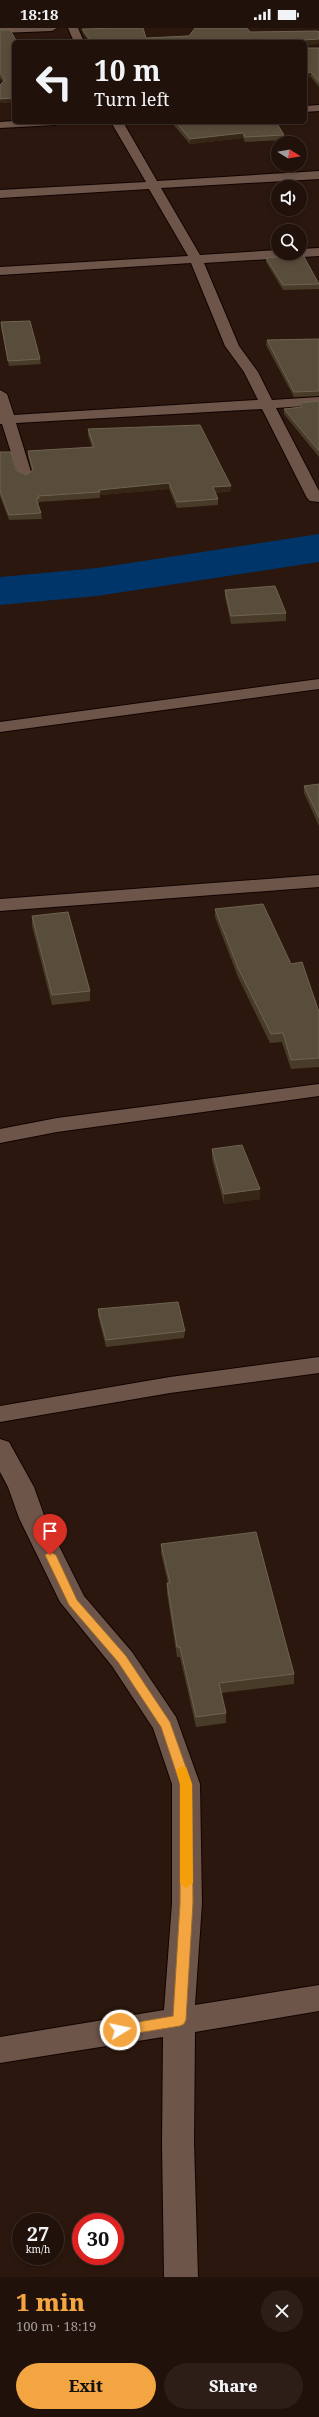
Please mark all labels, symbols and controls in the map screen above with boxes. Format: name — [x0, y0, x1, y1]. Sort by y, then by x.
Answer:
text: 18:18 — [20, 4, 58, 24]
text: 10 m — [94, 51, 161, 89]
icon: left — [28, 56, 80, 108]
text: Turn left — [94, 87, 169, 111]
north arrow — [271, 136, 307, 172]
map controls — [271, 136, 307, 260]
button: sound — [271, 180, 307, 216]
button: search — [271, 224, 307, 260]
pin — [33, 1514, 67, 1555]
icon: arrive — [39, 1520, 61, 1542]
position arrow — [99, 2009, 141, 2051]
speed limit sign: 30 — [72, 2213, 124, 2265]
text: 27 — [27, 2220, 49, 2247]
text: km/h — [26, 2242, 50, 2256]
text: 1 min — [16, 2285, 85, 2318]
button: close — [261, 2290, 303, 2332]
text: 100 m · 18:19 — [16, 2317, 96, 2335]
button: Exit — [16, 2363, 156, 2409]
button: Share — [164, 2363, 303, 2409]

